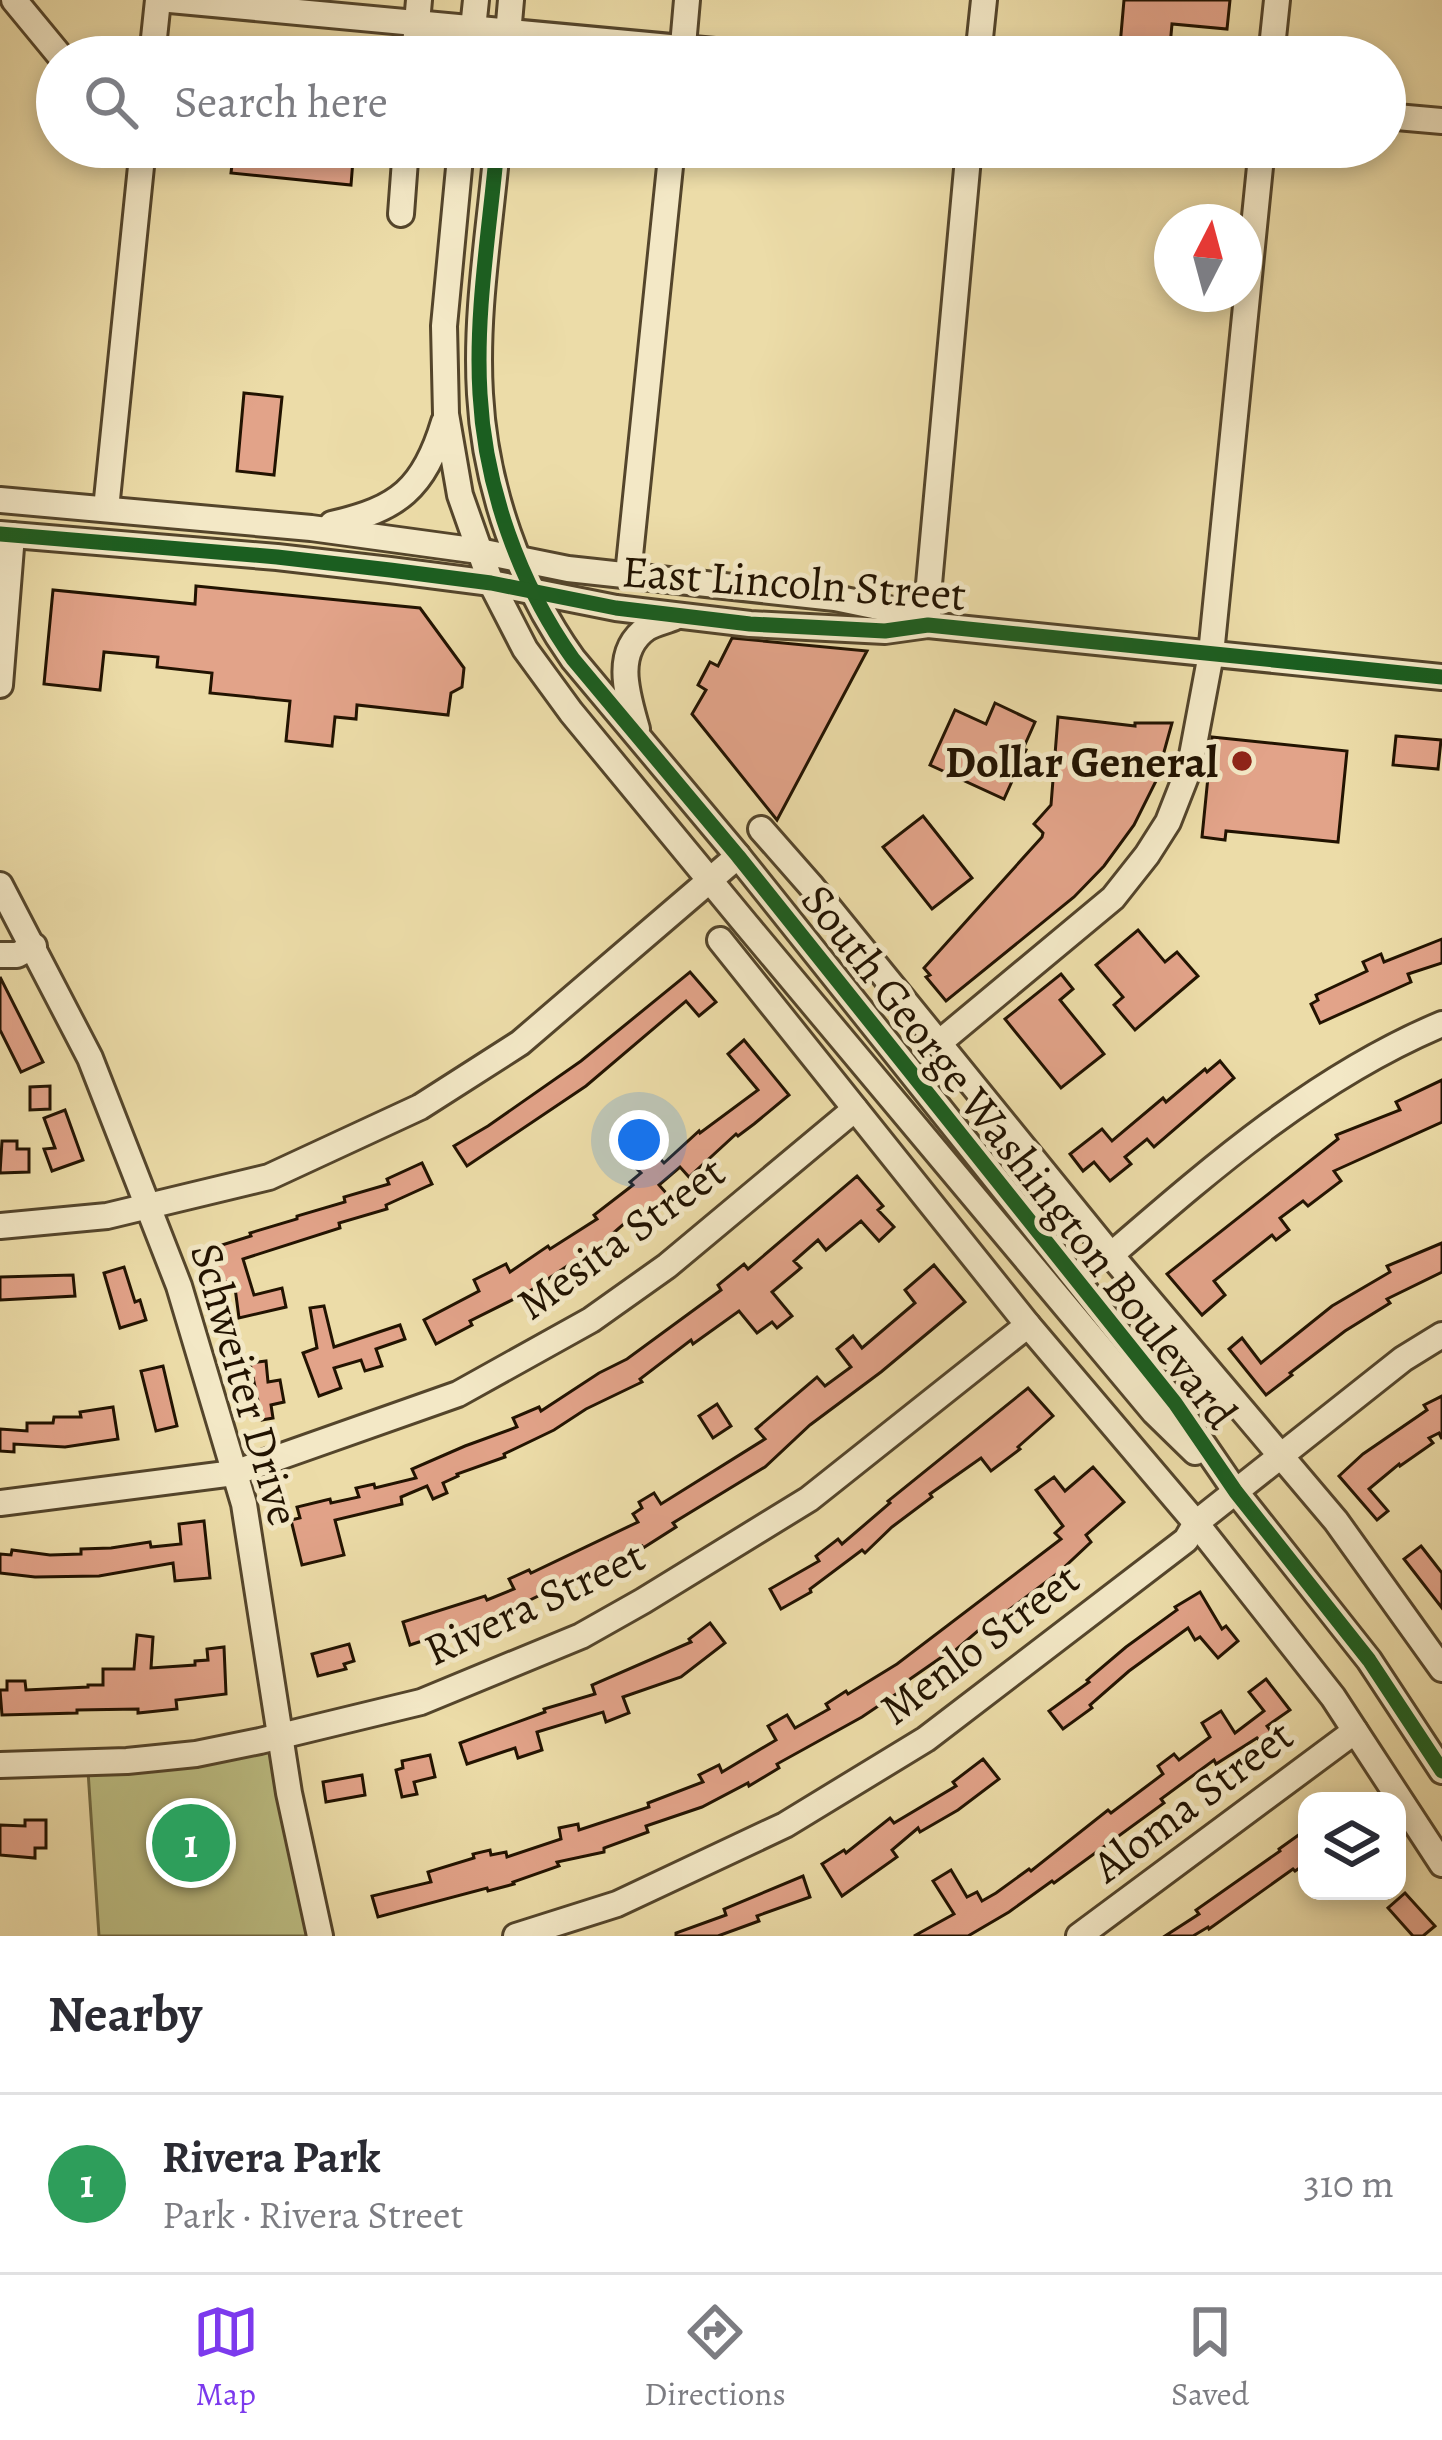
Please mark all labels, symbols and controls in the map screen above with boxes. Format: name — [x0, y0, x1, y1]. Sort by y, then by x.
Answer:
search box — [36, 36, 1406, 168]
icon: search — [78, 69, 144, 135]
text: Search here — [174, 71, 388, 133]
north arrow — [1154, 204, 1262, 312]
street label: East Lincoln Street — [620, 540, 968, 626]
place label: Dollar General — [945, 731, 1218, 793]
marker: Dollar General — [1229, 748, 1255, 774]
street label: South George Washington Boulevard — [787, 871, 1252, 1443]
your location — [609, 1110, 669, 1170]
street label: Mesita Street — [504, 1141, 737, 1334]
street label: Schweiter Drive — [175, 1236, 315, 1533]
street label: Rivera Street — [414, 1525, 655, 1681]
street label: Menlo Street — [867, 1548, 1092, 1739]
street label: Aloma Street — [1079, 1705, 1306, 1897]
map controls — [1298, 1792, 1406, 1900]
button: layers — [1298, 1792, 1406, 1900]
pin: 1 — [152, 1798, 230, 1888]
text: Nearby — [48, 1979, 202, 2049]
text: Rivera Park — [162, 2126, 381, 2188]
text: 1 — [80, 2157, 94, 2210]
text: 310 m — [1303, 2157, 1394, 2210]
text: Park · Rivera Street — [162, 2188, 463, 2241]
tab: Map — [193, 2299, 259, 2416]
tab: Directions — [644, 2299, 786, 2416]
tab: Saved — [1171, 2299, 1249, 2416]

